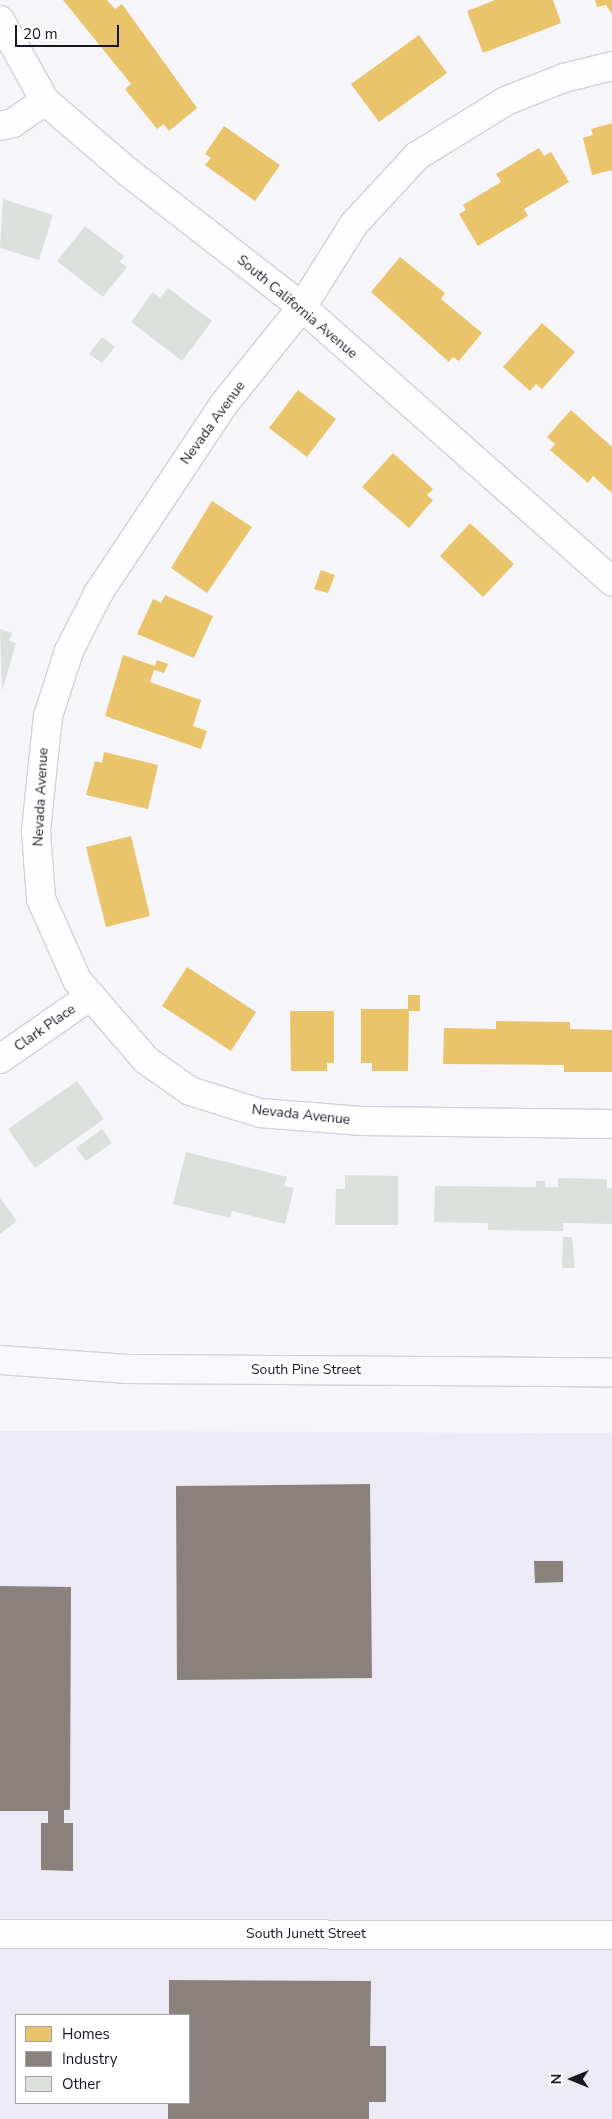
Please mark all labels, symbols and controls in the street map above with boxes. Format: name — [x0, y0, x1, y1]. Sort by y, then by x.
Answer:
scale bar — [18, 15, 121, 47]
text: 20 m — [23, 24, 58, 44]
street label: South California Avenue — [233, 252, 361, 362]
street label: Nevada Avenue — [177, 378, 249, 468]
street label: Nevada Avenue — [30, 747, 52, 847]
street label: Clark Place — [11, 1001, 79, 1055]
street label: Nevada Avenue — [251, 1101, 351, 1129]
street label: South Pine Street — [251, 1362, 361, 1378]
street label: South Junett Street — [246, 1926, 366, 1942]
legend — [15, 2014, 190, 2104]
text: Homes — [62, 2024, 110, 2044]
text: Industry — [62, 2049, 117, 2069]
north arrow — [547, 2054, 597, 2104]
text: Other — [62, 2074, 101, 2094]
text: N — [547, 2074, 566, 2084]

